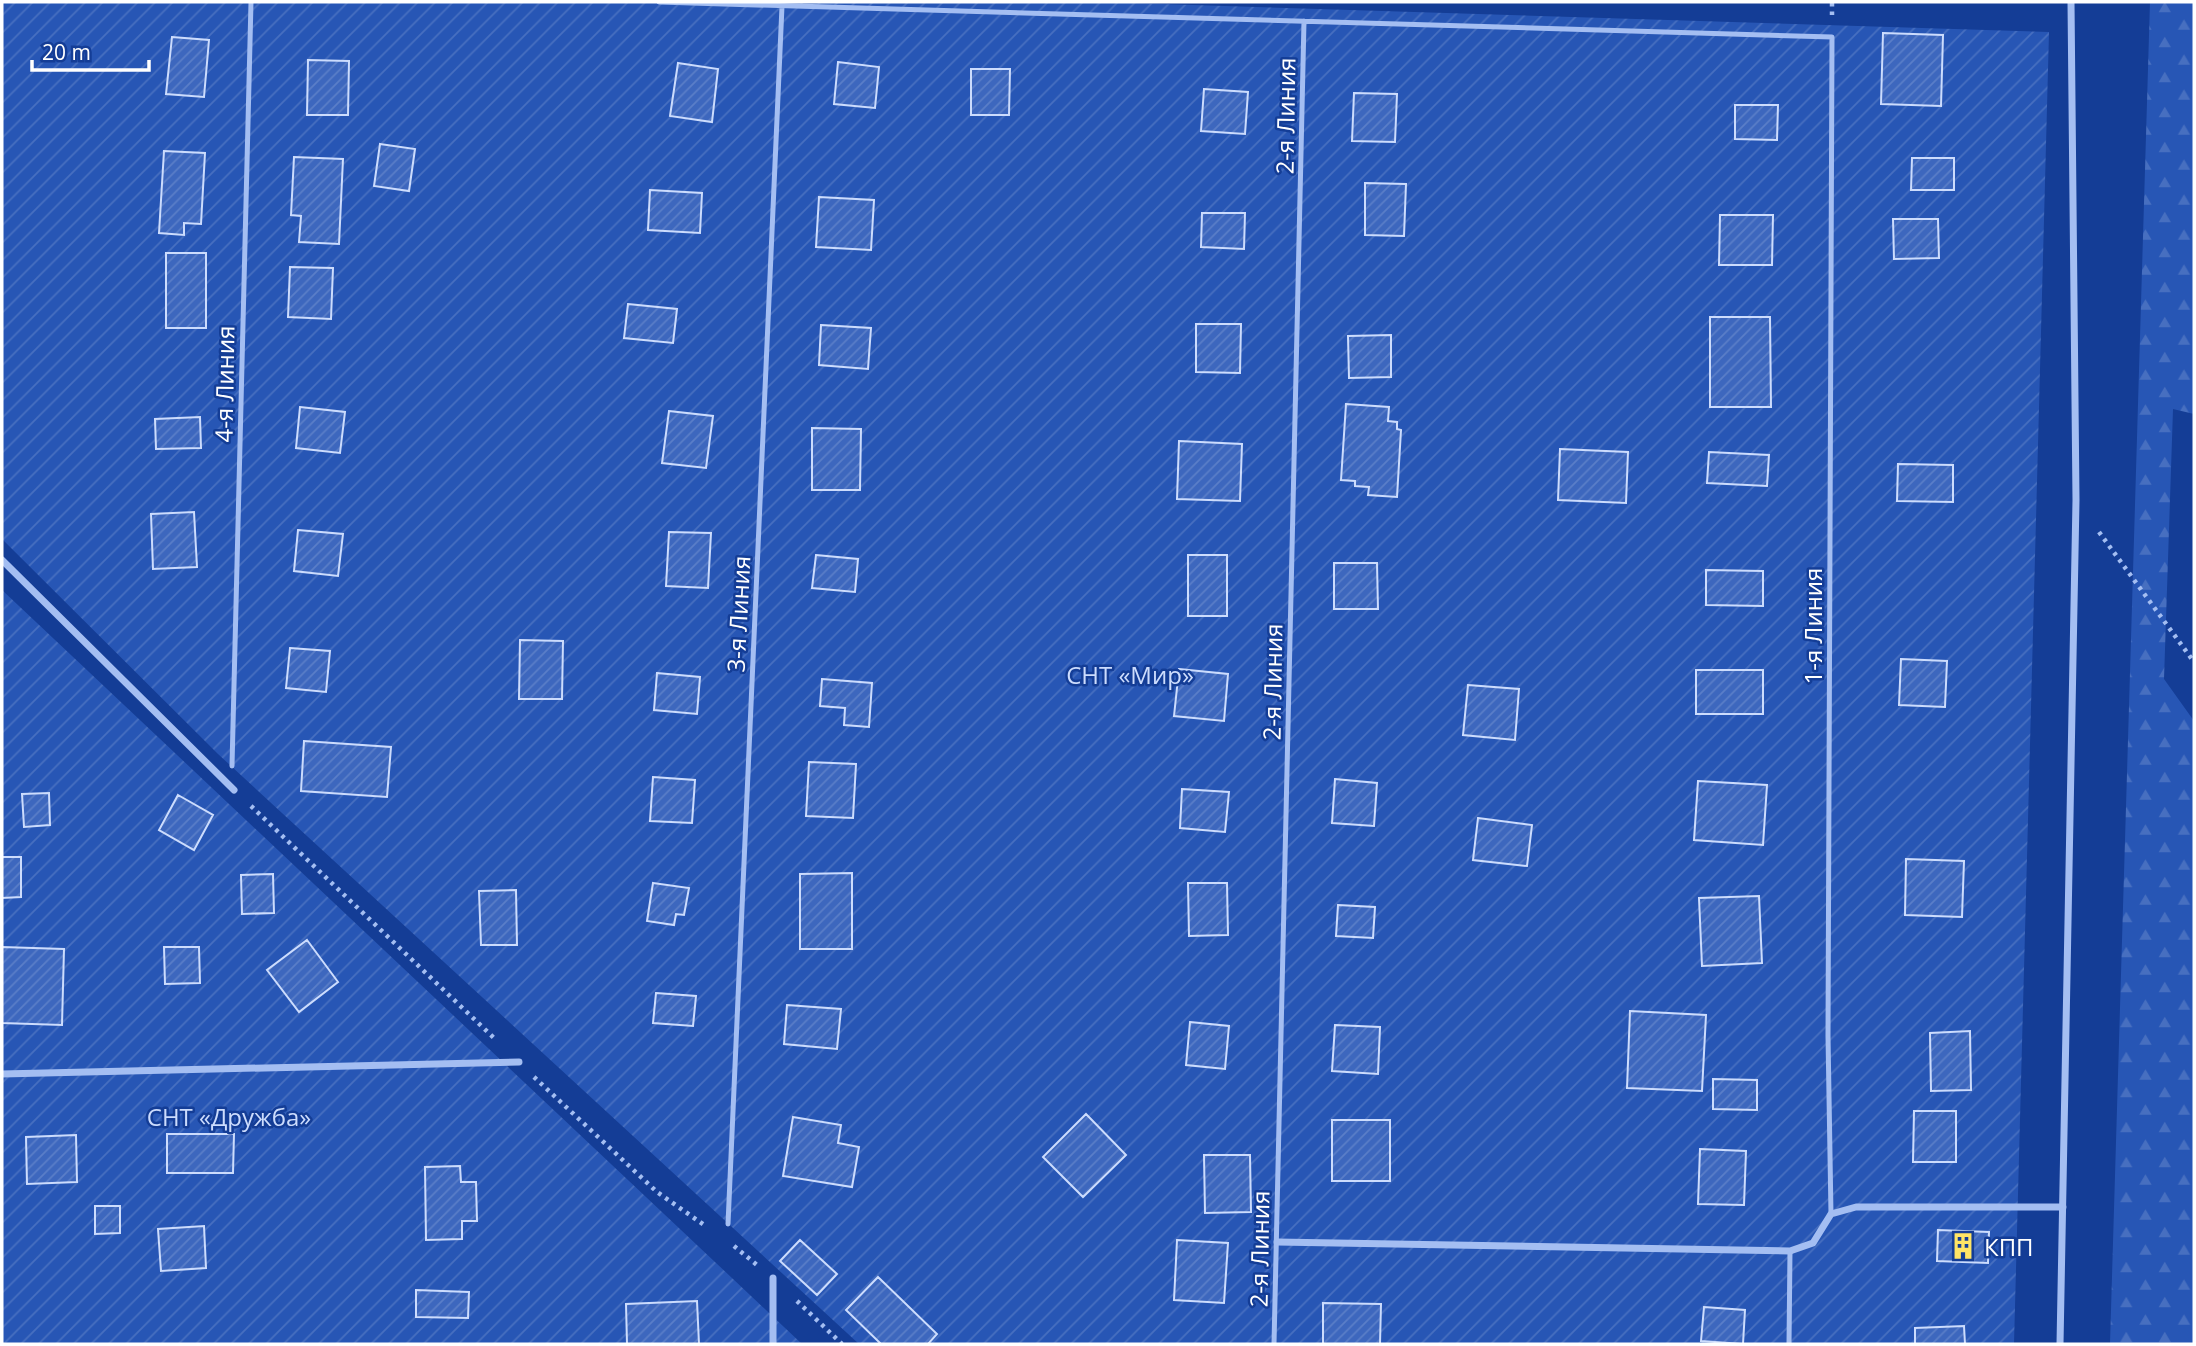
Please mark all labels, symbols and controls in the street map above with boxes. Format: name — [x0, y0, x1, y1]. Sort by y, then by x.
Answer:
scale bar — [32, 28, 149, 72]
text: 20 m — [42, 38, 91, 66]
street label: 2-я Линия — [1267, 57, 1303, 175]
street label: 4-я Линия — [206, 325, 242, 443]
street label: 3-я Линия — [718, 555, 758, 673]
street label: 1-я Линия — [1796, 568, 1829, 684]
street label: 2-я Линия — [1254, 623, 1290, 741]
park label: СНТ «Мир» — [1066, 658, 1194, 691]
park label: СНТ «Дружба» — [147, 1100, 311, 1133]
street label: 2-я Линия — [1241, 1190, 1277, 1308]
place label: КПП — [1984, 1230, 2034, 1263]
building icon: КПП — [1948, 1231, 1978, 1261]

